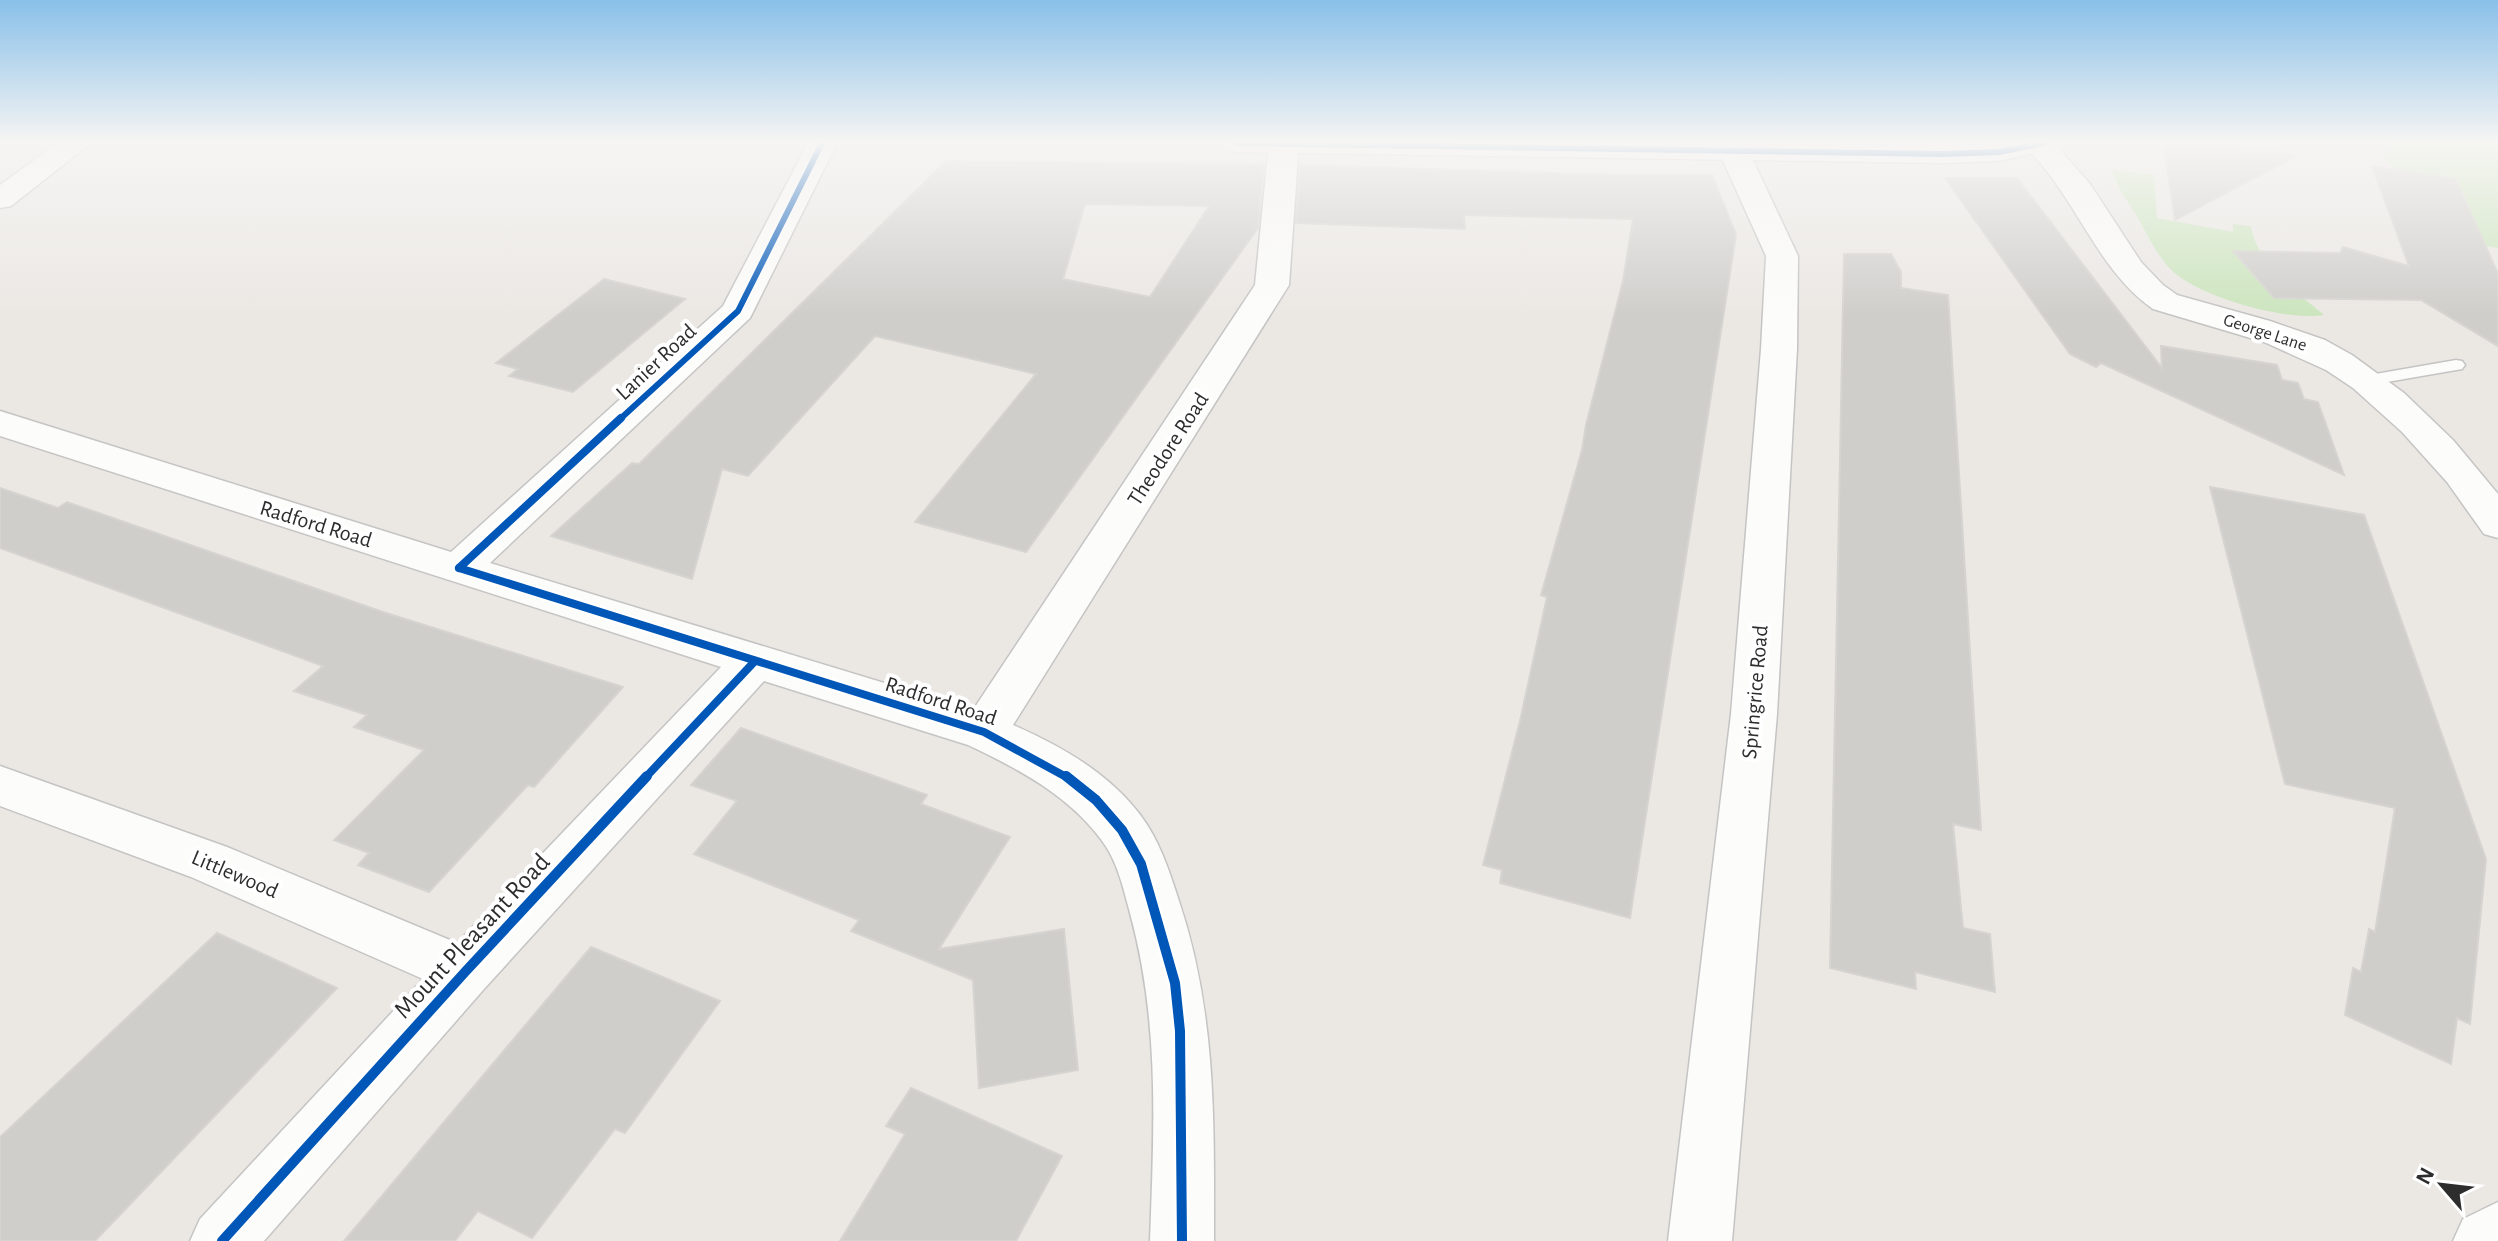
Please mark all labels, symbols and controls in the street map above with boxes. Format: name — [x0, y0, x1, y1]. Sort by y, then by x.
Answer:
street label: George Lane — [2221, 311, 2309, 355]
street label: Lanier Road — [612, 320, 700, 404]
street label: Theodore Road — [1123, 389, 1213, 509]
street label: Radford Road — [257, 497, 375, 551]
street label: Springrice Road — [1738, 624, 1772, 760]
street label: Radford Road — [882, 673, 1000, 729]
street label: Littlewood — [189, 846, 281, 902]
street label: Mount Pleasant Road — [389, 849, 555, 1023]
north arrow — [2402, 1145, 2482, 1225]
text: N — [2412, 1164, 2439, 1188]

